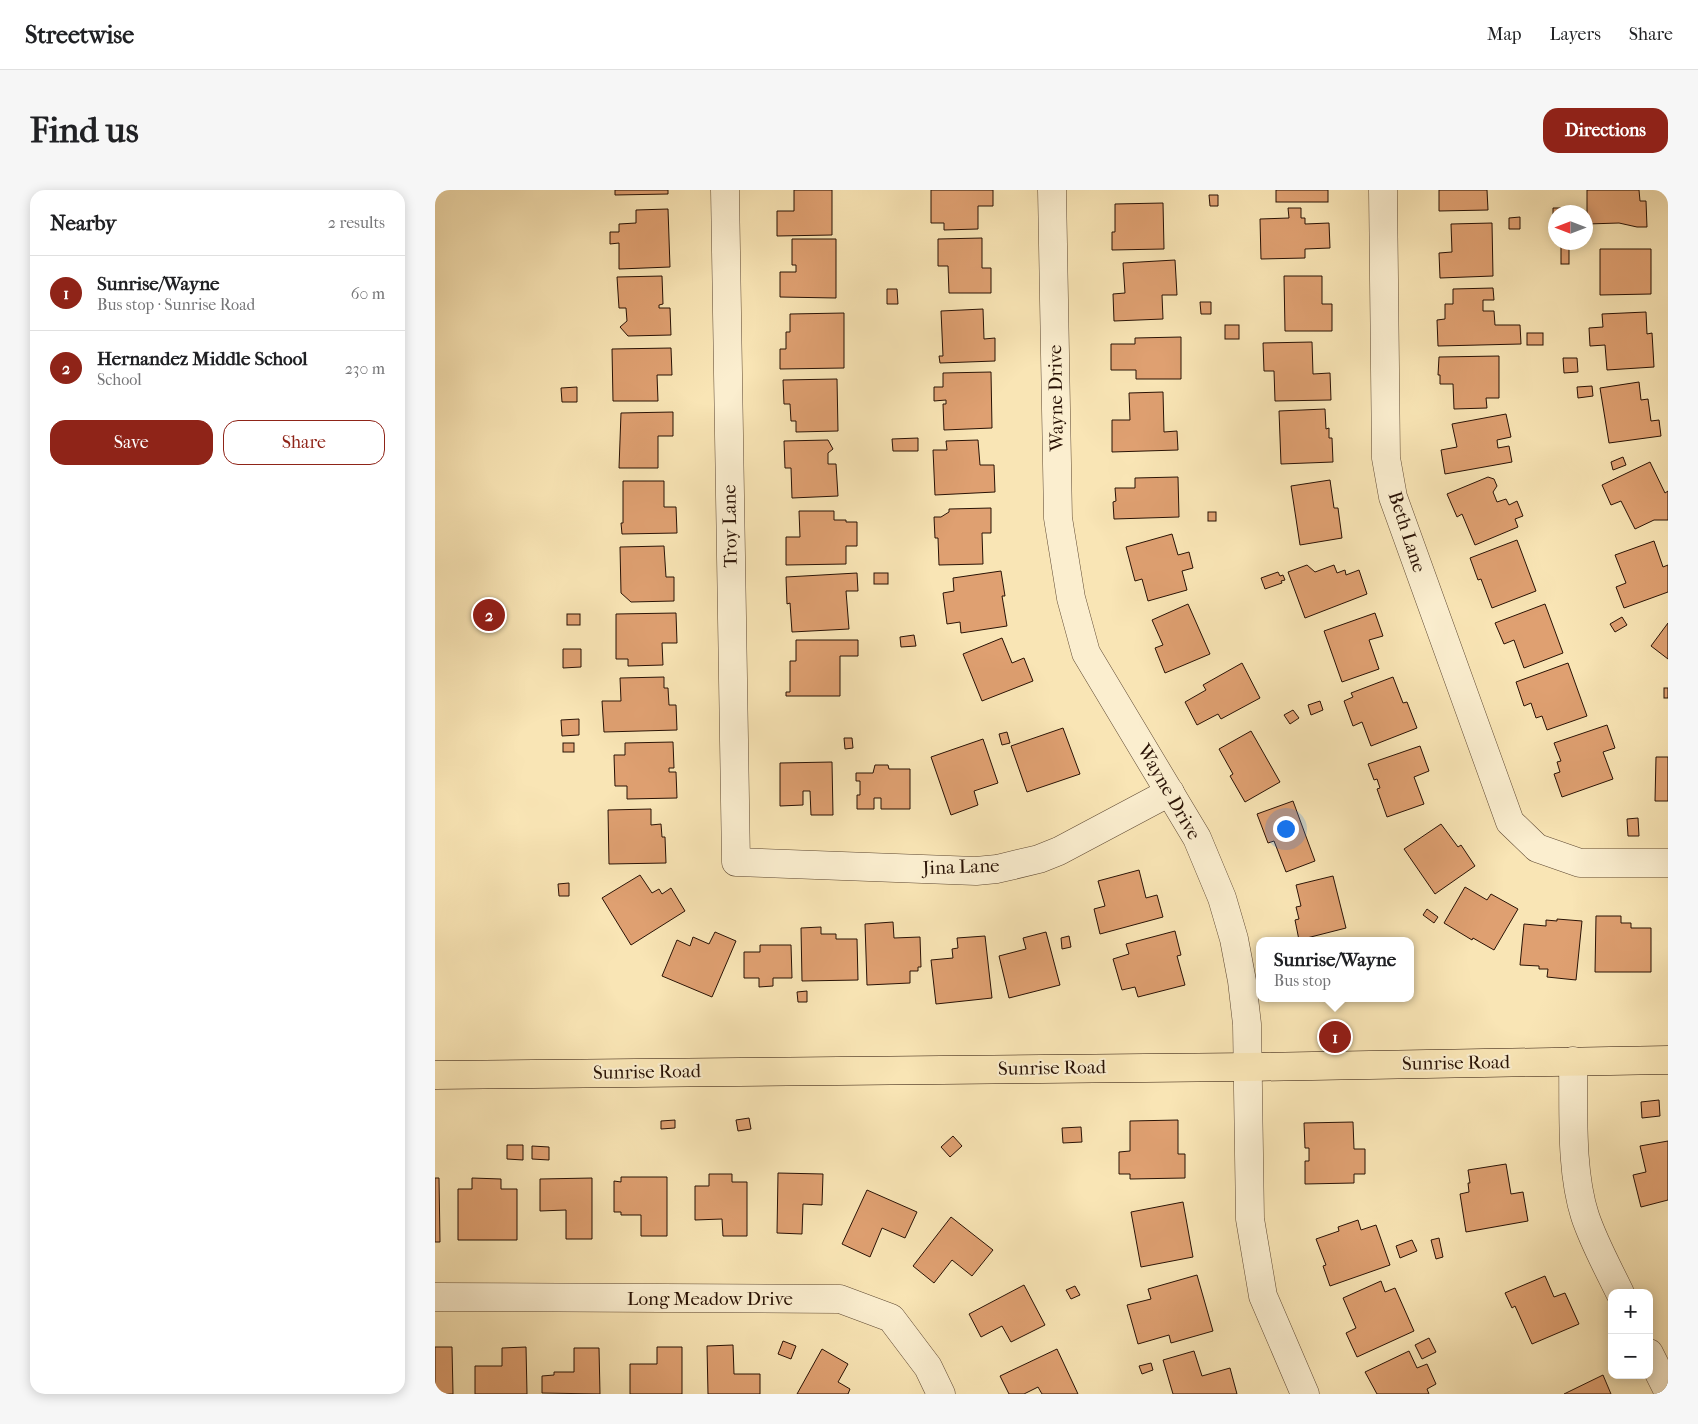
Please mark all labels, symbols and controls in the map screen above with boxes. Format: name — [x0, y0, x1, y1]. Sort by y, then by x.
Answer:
text: Streetwise — [25, 21, 134, 49]
text: Map — [1487, 24, 1521, 45]
text: Layers — [1549, 24, 1601, 45]
text: Share — [1629, 24, 1673, 45]
button: Directions — [1543, 108, 1668, 153]
text: Find us — [30, 110, 139, 151]
north arrow — [1548, 205, 1593, 250]
text: Nearby — [50, 211, 116, 235]
text: 2 results — [328, 213, 385, 232]
text: Sunrise/Wayne — [97, 273, 219, 295]
text: 1 — [63, 284, 69, 303]
text: 60 m — [351, 284, 385, 303]
text: Bus stop · Sunrise Road — [97, 295, 255, 314]
street label: Wayne Drive — [1044, 344, 1068, 453]
text: Hernandez Middle School — [97, 348, 307, 370]
text: 2 — [62, 359, 70, 378]
text: 230 m — [345, 359, 385, 378]
text: School — [97, 370, 142, 389]
button: Save — [50, 420, 213, 465]
button: Share — [223, 420, 385, 465]
street label: Troy Lane — [718, 484, 742, 568]
street label: Beth Lane — [1384, 489, 1430, 575]
pin: 2 — [473, 596, 505, 634]
street label: Wayne Drive — [1132, 739, 1205, 844]
your location — [1273, 816, 1299, 842]
street label: Jina Lane — [920, 855, 1000, 879]
popup — [1256, 937, 1414, 1002]
text: Sunrise/Wayne — [1274, 949, 1396, 971]
text: Bus stop — [1274, 971, 1331, 990]
pin: 1 — [1319, 1018, 1351, 1056]
street label: Sunrise Road — [1402, 1051, 1511, 1075]
street label: Sunrise Road — [998, 1056, 1107, 1080]
street label: Sunrise Road — [593, 1060, 702, 1084]
street label: Long Meadow Drive — [627, 1288, 793, 1310]
map controls — [1608, 1289, 1653, 1379]
button: + — [1608, 1289, 1653, 1334]
button: − — [1608, 1334, 1653, 1379]

